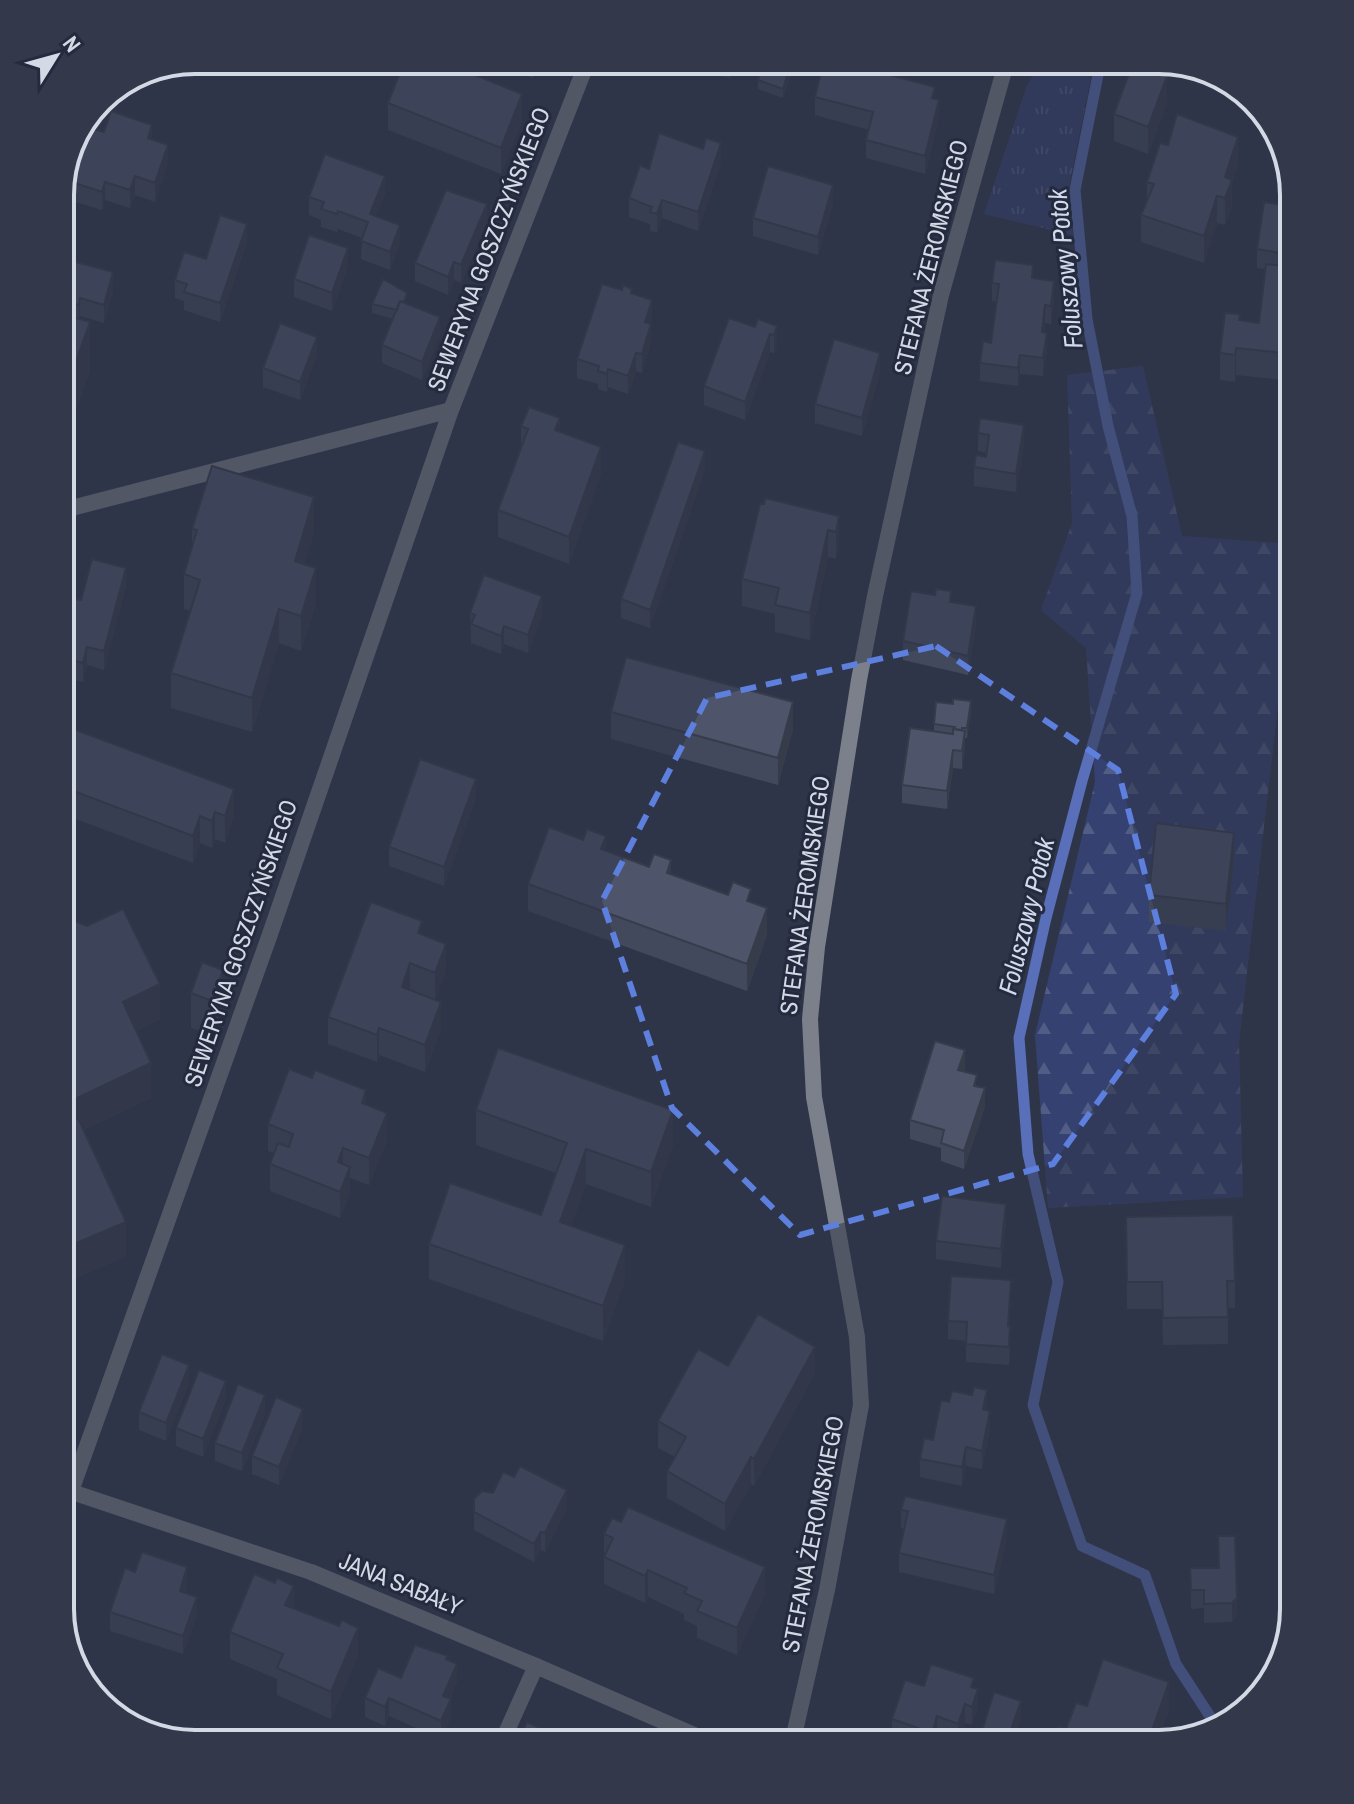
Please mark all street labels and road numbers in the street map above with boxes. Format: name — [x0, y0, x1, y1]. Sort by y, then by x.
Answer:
street label: SEWERYNA GOSZCZYŃSKIEGO — [419, 103, 557, 395]
street label: STEFANA ŻEROMSKIEGO — [885, 136, 975, 378]
street label: STEFANA ŻEROMSKIEGO — [771, 774, 837, 1016]
street label: SEWERYNA GOSZCZYŃSKIEGO — [176, 795, 304, 1091]
street label: STEFANA ŻEROMSKIEGO — [773, 1413, 851, 1655]
street label: JANA SABAŁY — [335, 1544, 467, 1622]

